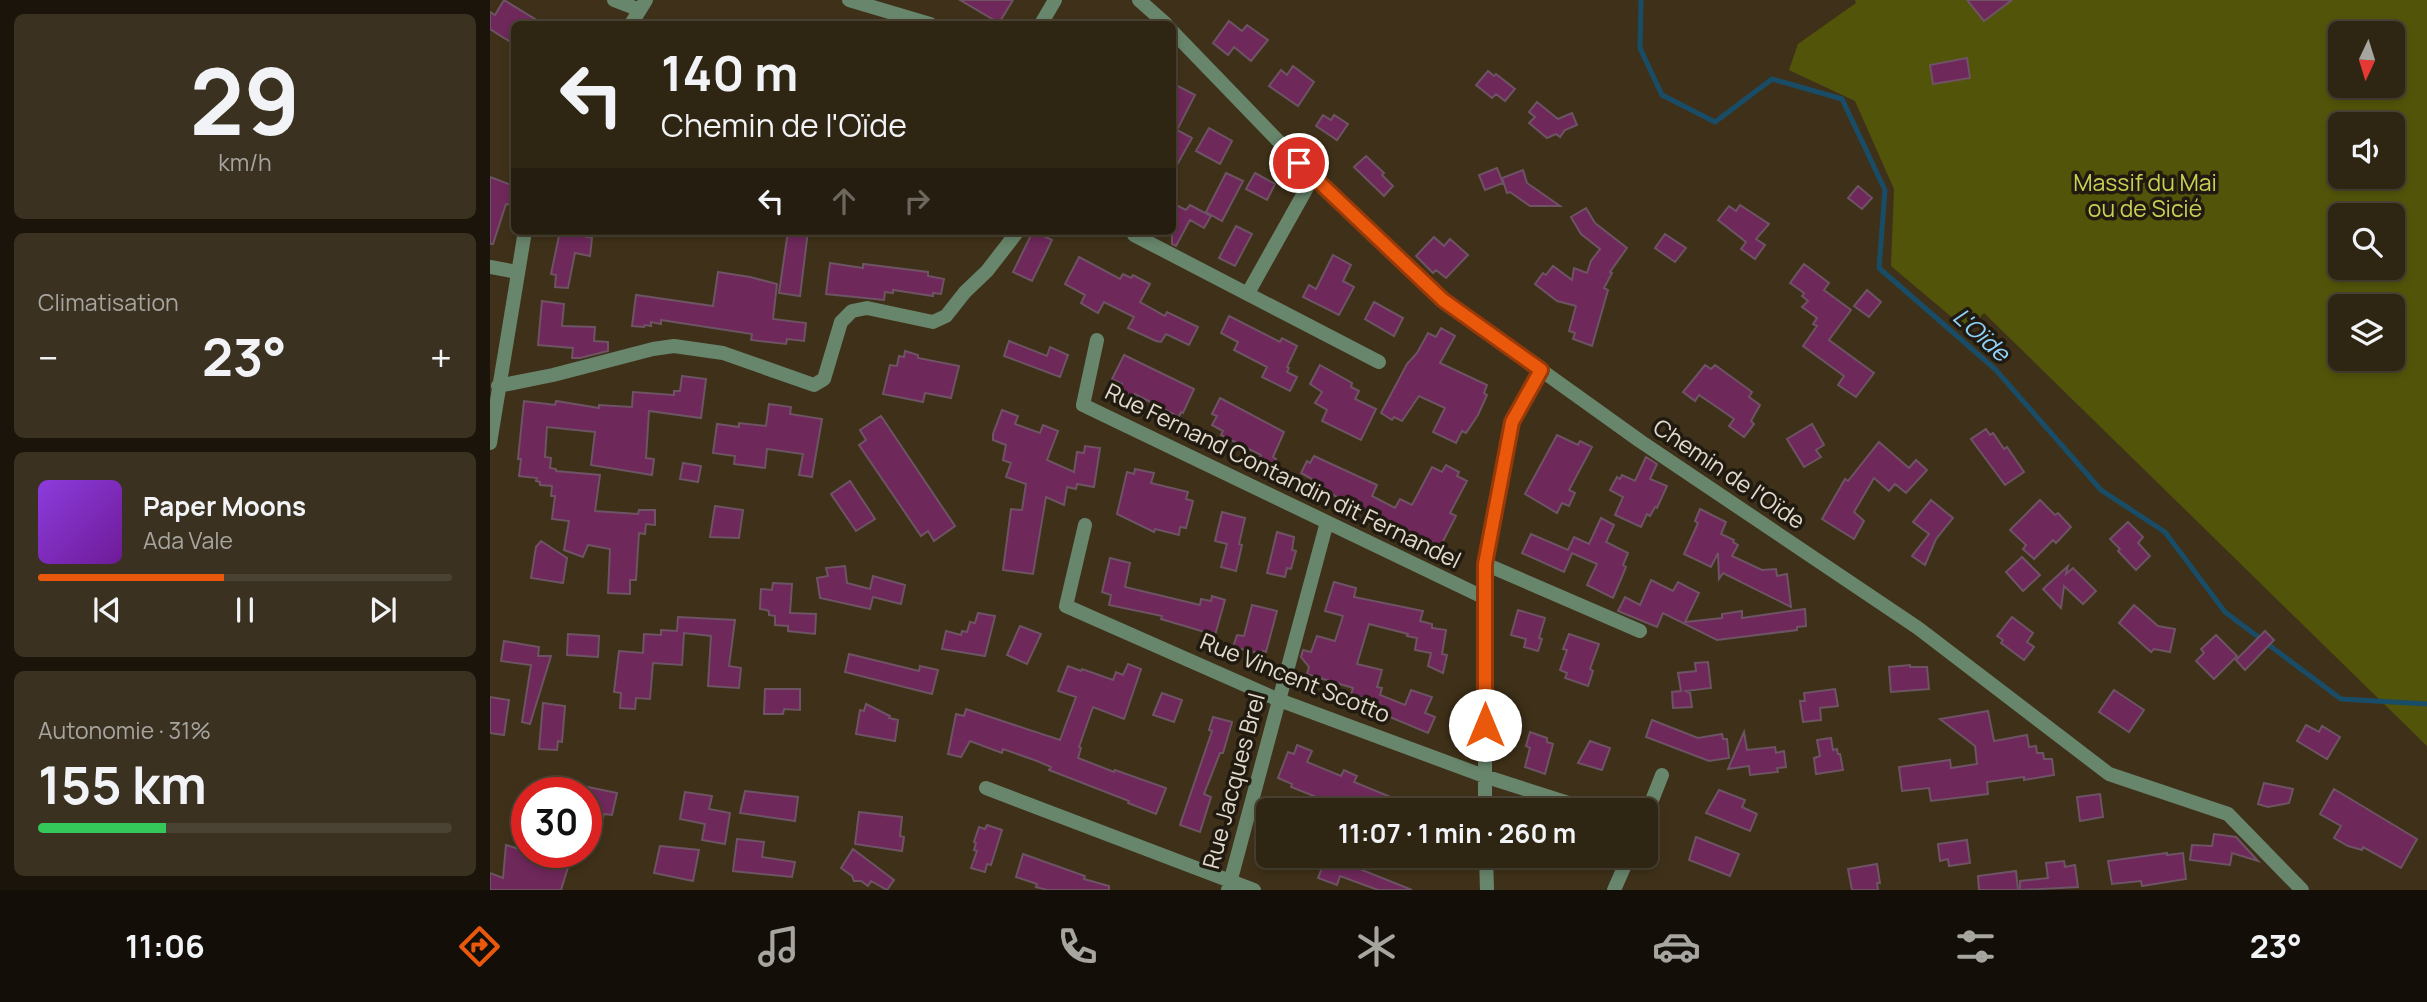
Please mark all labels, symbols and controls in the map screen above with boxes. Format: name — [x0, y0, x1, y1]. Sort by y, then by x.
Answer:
north arrow — [2328, 21, 2404, 98]
map controls — [2328, 21, 2405, 371]
text: 29 — [190, 38, 300, 162]
text: 140 m — [661, 39, 798, 106]
icon: left — [546, 49, 637, 140]
text: Chemin de l'Oïde — [661, 103, 907, 147]
button: sound — [2328, 112, 2405, 189]
pin — [1269, 133, 1329, 193]
icon: arrive — [1280, 144, 1318, 182]
text: km/h — [218, 146, 272, 178]
park label: Massif du Mai ou de Sicié — [2073, 166, 2217, 224]
icon: left — [752, 182, 790, 220]
icon: ahead — [825, 182, 863, 220]
icon: right — [898, 182, 936, 220]
button: search — [2328, 203, 2405, 280]
text: Climatisation — [38, 286, 179, 318]
button: layers — [2328, 294, 2405, 371]
water label: L'Oïde — [1947, 300, 2019, 369]
text: 23° — [202, 321, 287, 392]
text: − — [38, 331, 59, 383]
text: + — [430, 331, 452, 383]
street label: Rue Fernand Contandin dit Fernandel — [1100, 375, 1467, 575]
street label: Chemin de l'Oïde — [1647, 411, 1812, 536]
text: Paper Moons — [143, 488, 306, 524]
text: Ada Vale — [143, 524, 233, 556]
icon: previous — [88, 591, 126, 629]
icon: pause — [226, 591, 264, 629]
icon: next — [364, 591, 402, 629]
street label: Rue Vincent Scotto — [1196, 624, 1395, 730]
position arrow — [1448, 688, 1522, 762]
street label: Rue Jacques Brel — [1194, 689, 1272, 872]
text: Autonomie · 31% — [38, 714, 211, 746]
text: 155 km — [38, 749, 207, 820]
speed limit sign: 30 — [511, 777, 602, 868]
text: 11:07 · 1 min · 260 m — [1338, 815, 1576, 851]
icon: directions — [455, 922, 504, 971]
icon: music — [754, 922, 803, 971]
icon: phone — [1053, 922, 1102, 971]
icon: climate — [1352, 922, 1401, 971]
icon: car — [1652, 922, 1701, 971]
icon: filters — [1951, 922, 2000, 971]
text: 11:06 — [125, 924, 205, 968]
text: 23° — [2250, 924, 2302, 968]

